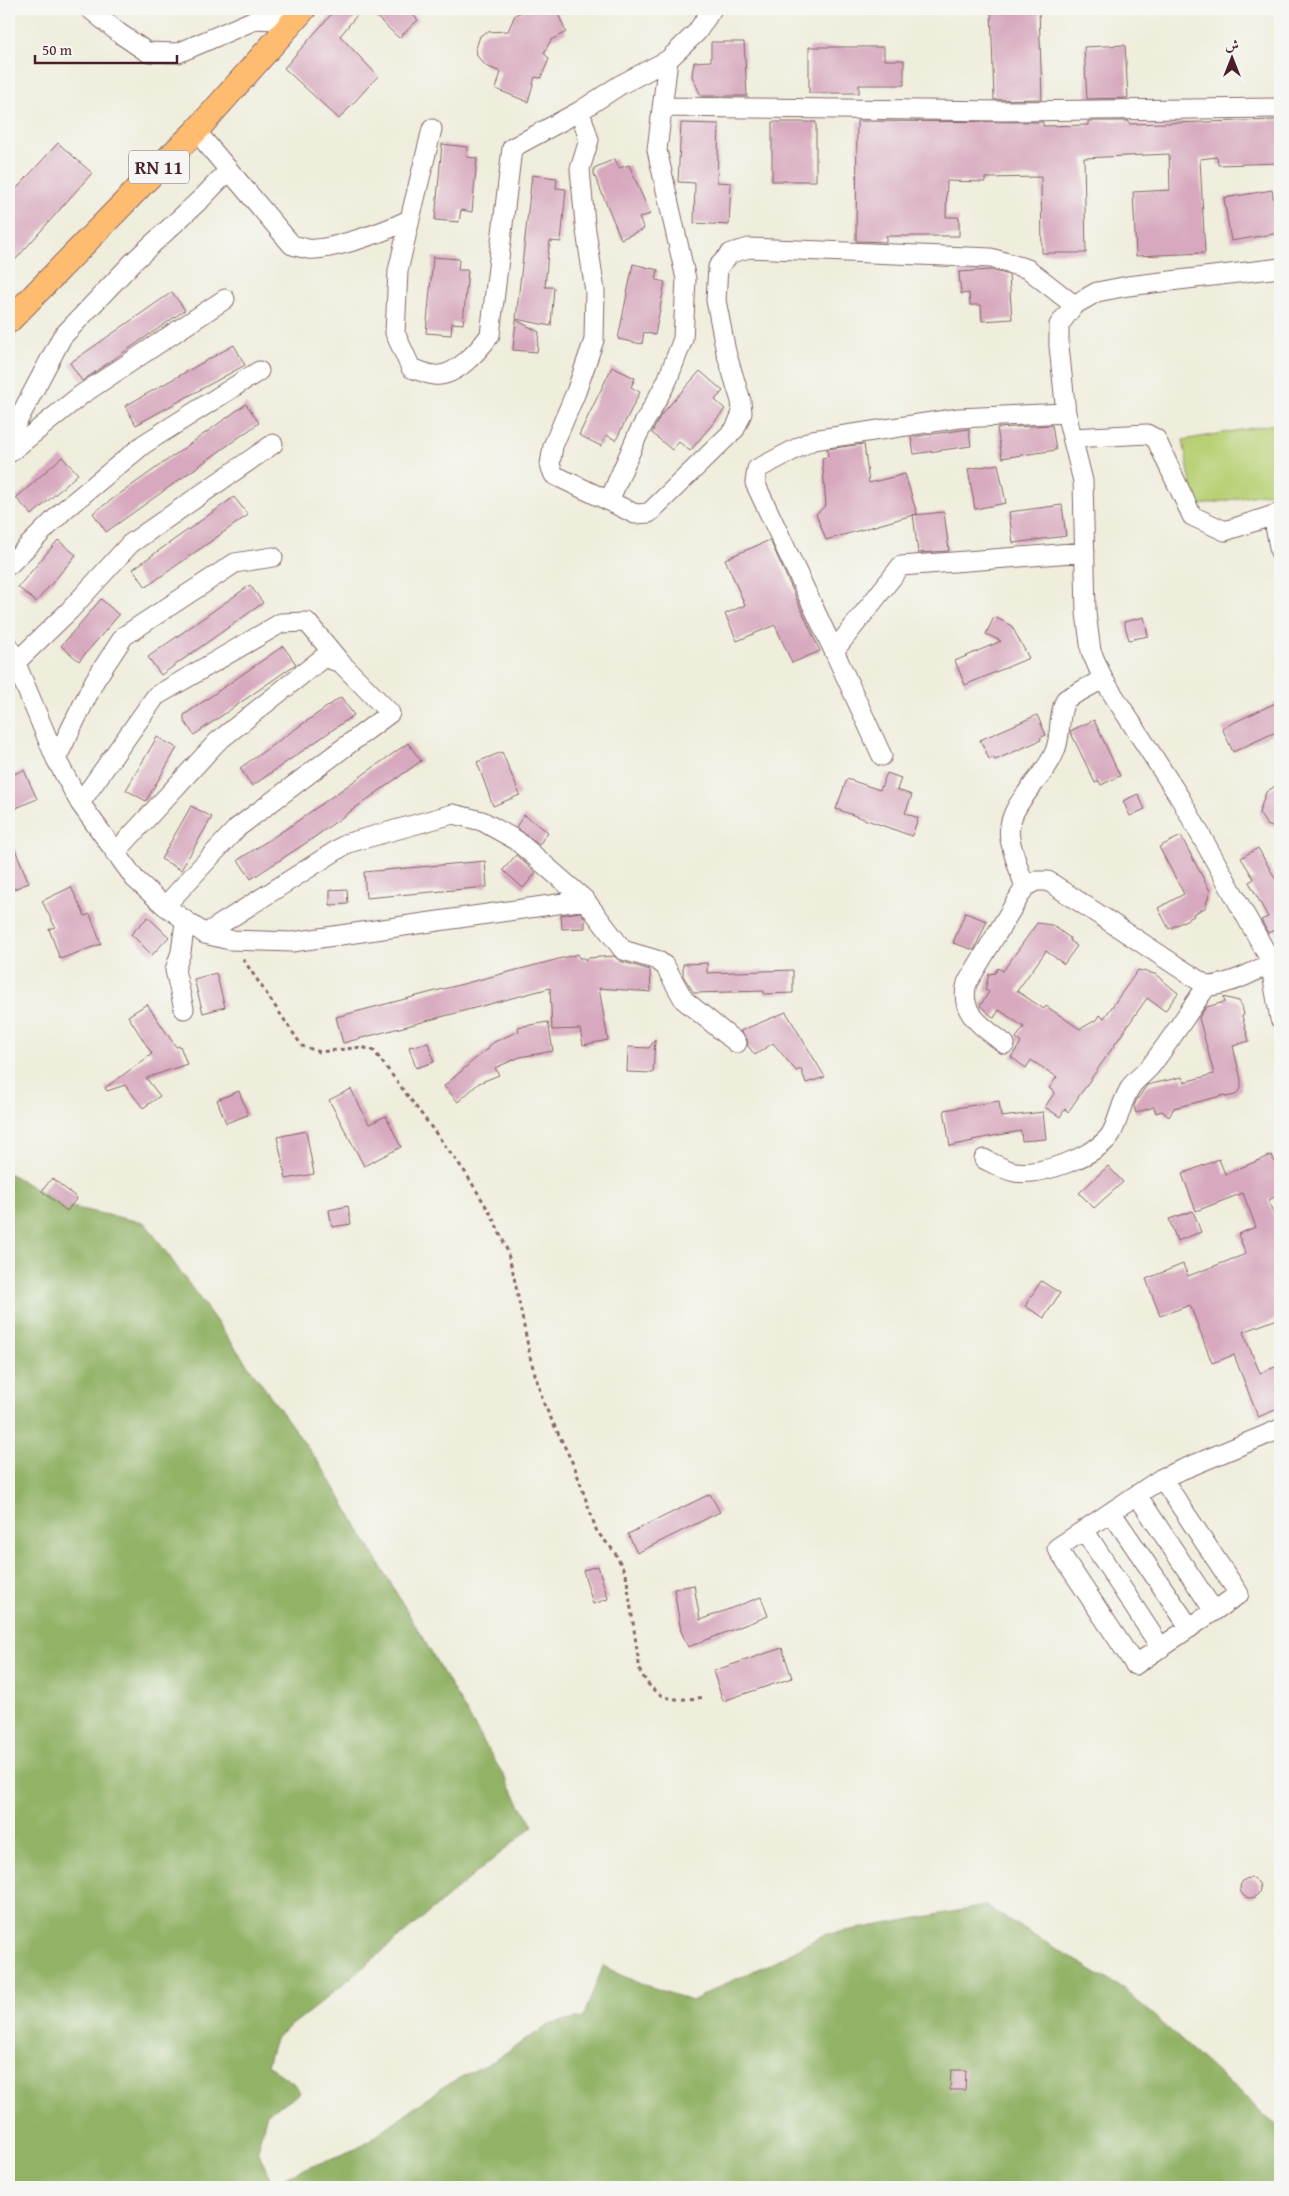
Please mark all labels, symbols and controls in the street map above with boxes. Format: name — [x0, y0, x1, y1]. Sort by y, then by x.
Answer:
scale bar — [35, 32, 178, 64]
north arrow — [1206, 32, 1256, 82]
text: ش — [1225, 35, 1239, 55]
text: 50 m — [42, 39, 73, 60]
road number: RN 11 — [129, 150, 189, 183]

